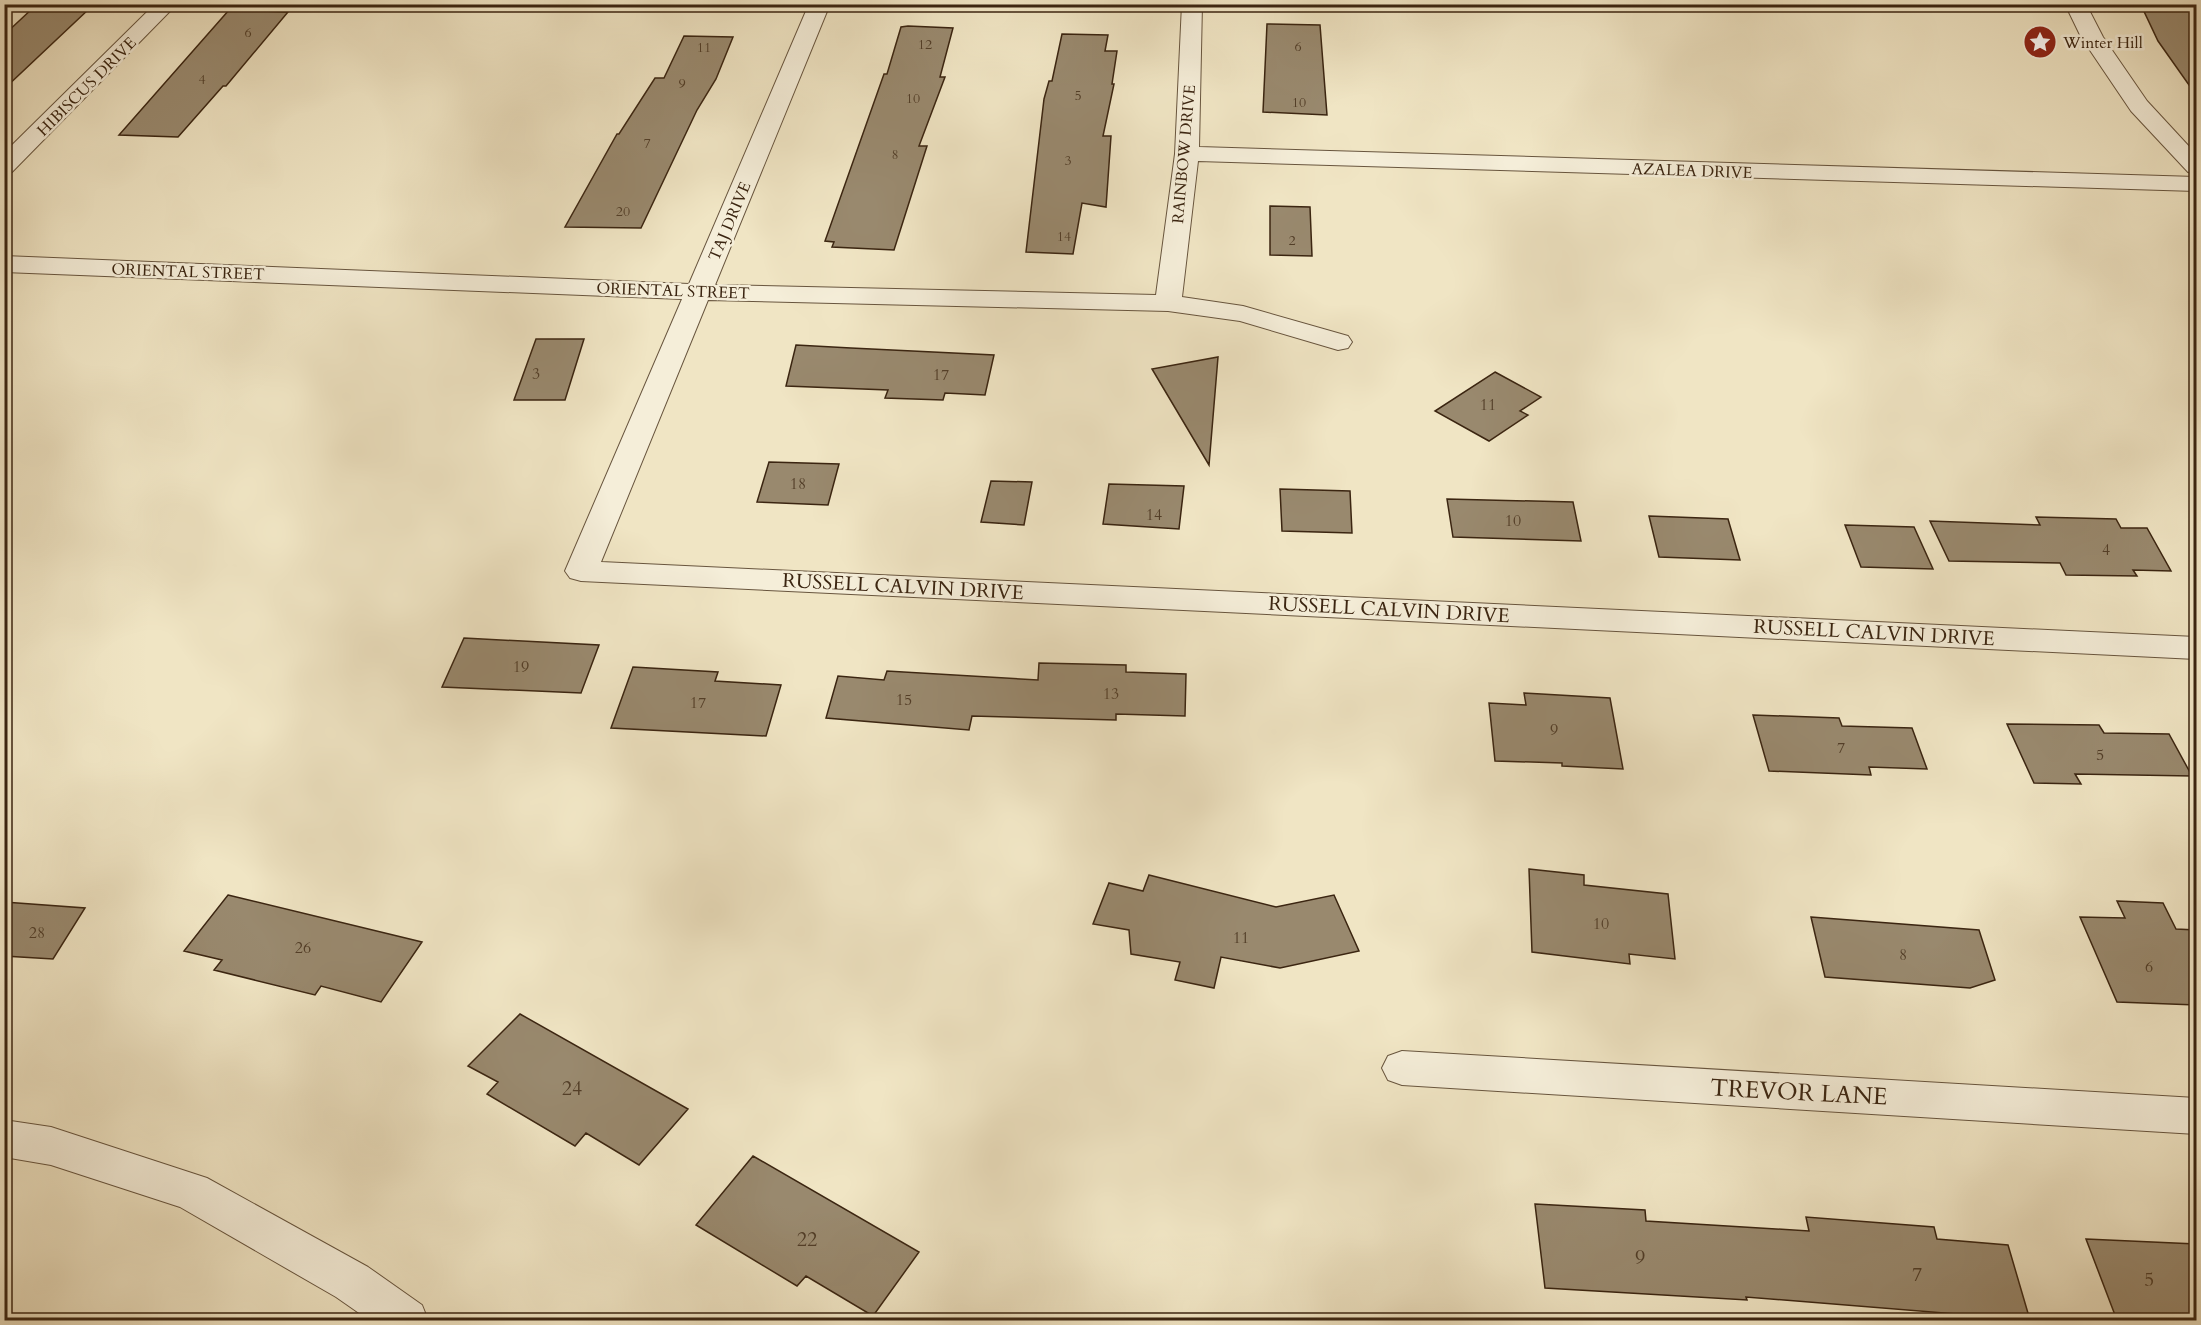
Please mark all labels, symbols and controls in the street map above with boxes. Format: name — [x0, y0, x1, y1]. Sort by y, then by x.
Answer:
house number: 6 — [244, 23, 252, 42]
place icon: Winter Hill — [2022, 24, 2058, 60]
street label: HIBISCUS DRIVE — [32, 32, 141, 141]
place label: Winter Hill — [2062, 32, 2143, 54]
house number: 12 — [918, 35, 932, 54]
house number: 6 — [1294, 37, 1302, 56]
house number: 11 — [697, 38, 711, 57]
house number: 4 — [198, 70, 206, 89]
house number: 9 — [678, 74, 686, 93]
street label: RAINBOW DRIVE — [1167, 84, 1201, 224]
house number: 5 — [1074, 86, 1082, 105]
house number: 10 — [906, 89, 920, 108]
house number: 10 — [1292, 93, 1306, 112]
house number: 7 — [643, 134, 651, 153]
house number: 8 — [891, 145, 899, 164]
house number: 3 — [1064, 151, 1072, 170]
street label: AZALEA DRIVE — [1631, 158, 1753, 184]
street label: TAJ DRIVE — [703, 178, 757, 264]
house number: 20 — [616, 202, 630, 221]
house number: 14 — [1057, 227, 1071, 246]
house number: 2 — [1288, 231, 1296, 250]
street label: ORIENTAL STREET — [111, 258, 265, 286]
street label: ORIENTAL STREET — [596, 277, 750, 305]
house number: 3 — [532, 363, 540, 385]
house number: 17 — [933, 364, 949, 386]
house number: 11 — [1480, 394, 1496, 416]
house number: 18 — [790, 473, 806, 495]
house number: 14 — [1146, 504, 1162, 526]
house number: 10 — [1505, 510, 1521, 532]
house number: 4 — [2102, 539, 2110, 561]
street label: RUSSELL CALVIN DRIVE — [782, 567, 1024, 606]
street label: RUSSELL CALVIN DRIVE — [1268, 590, 1510, 629]
street label: RUSSELL CALVIN DRIVE — [1753, 613, 1995, 652]
house number: 19 — [513, 656, 529, 678]
house number: 13 — [1103, 683, 1119, 705]
house number: 15 — [896, 689, 912, 711]
house number: 17 — [690, 692, 706, 714]
house number: 9 — [1550, 719, 1558, 741]
house number: 7 — [1837, 737, 1845, 759]
house number: 5 — [2096, 744, 2104, 766]
house number: 10 — [1593, 913, 1609, 935]
house number: 28 — [29, 922, 45, 944]
house number: 11 — [1233, 927, 1249, 949]
house number: 26 — [295, 937, 311, 959]
house number: 8 — [1899, 944, 1907, 966]
house number: 6 — [2145, 956, 2153, 978]
street label: TREVOR LANE — [1710, 1071, 1888, 1114]
house number: 24 — [562, 1075, 582, 1102]
house number: 22 — [797, 1226, 817, 1253]
house number: 9 — [1635, 1244, 1645, 1271]
house number: 7 — [1912, 1261, 1922, 1288]
house number: 5 — [2144, 1266, 2154, 1293]

